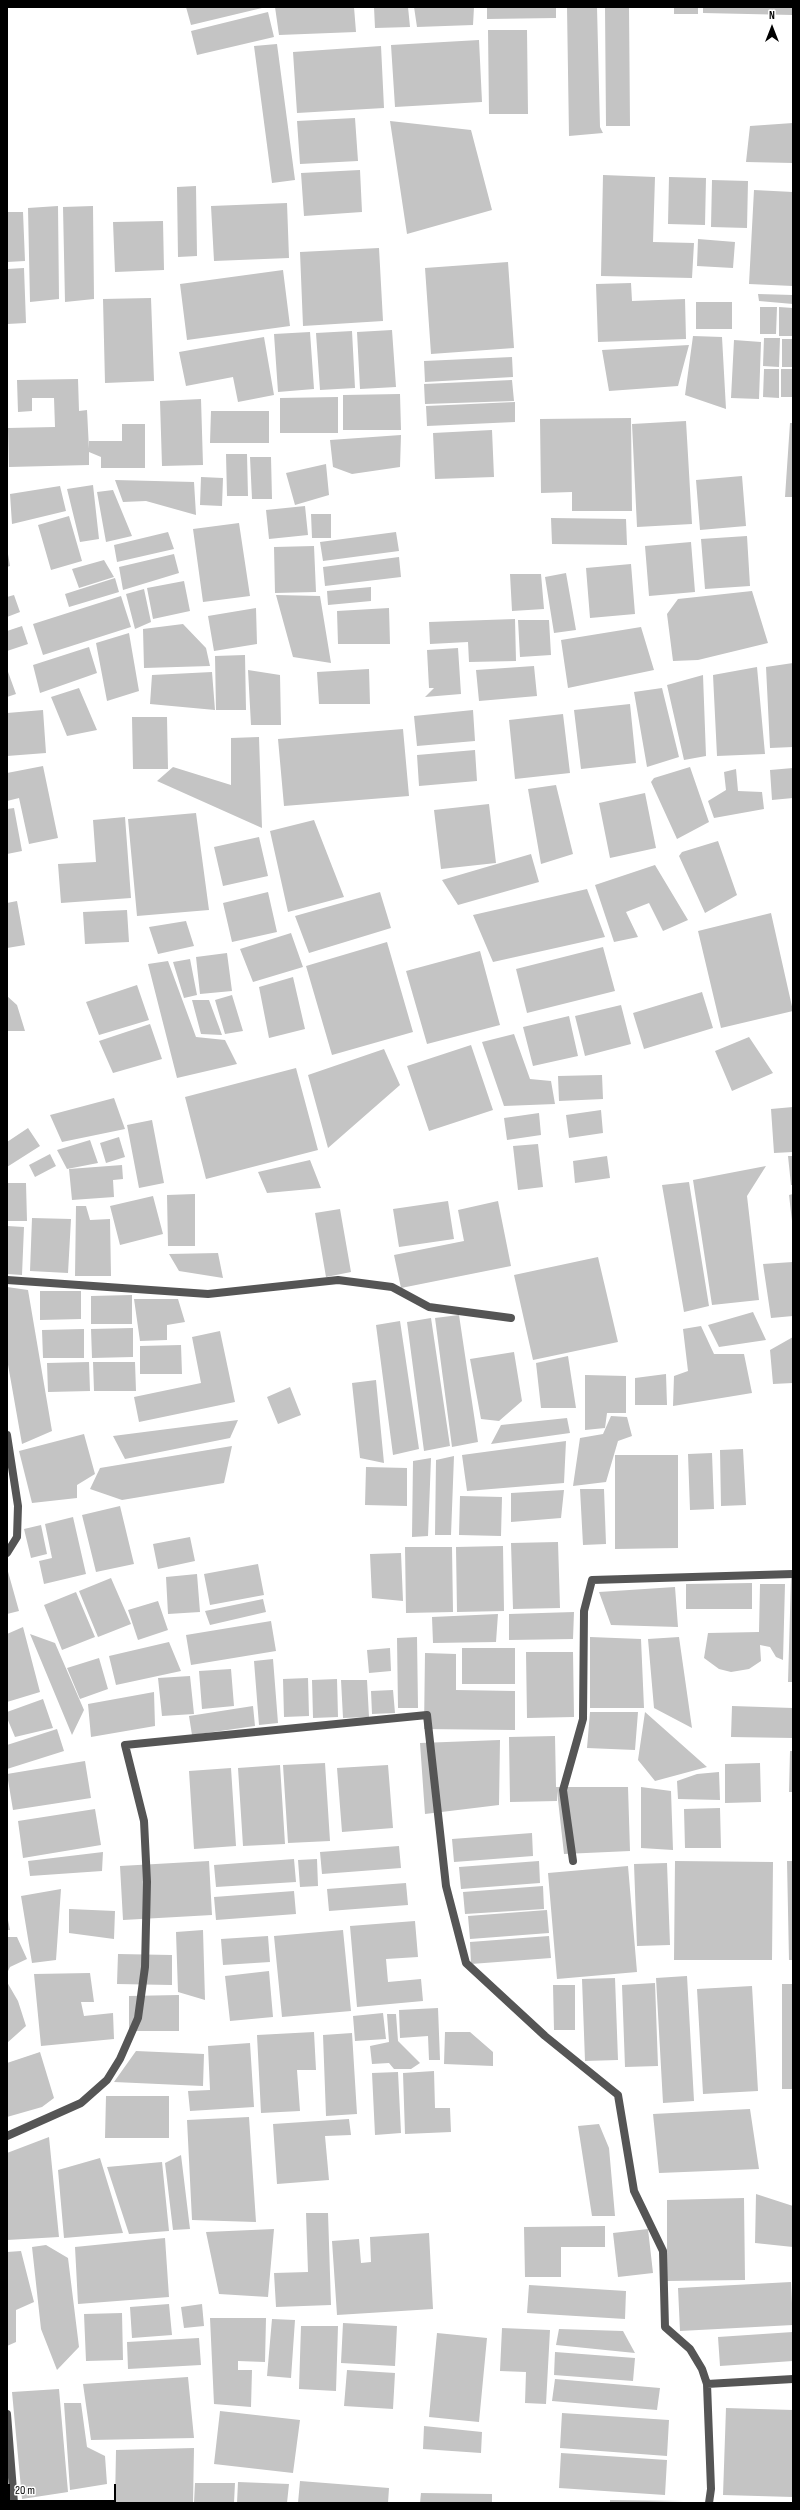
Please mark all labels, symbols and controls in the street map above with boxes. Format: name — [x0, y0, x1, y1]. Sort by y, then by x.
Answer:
north arrow — [752, 8, 792, 48]
text: N — [769, 9, 775, 22]
scale bar — [10, 2476, 118, 2502]
text: 20 m — [15, 2483, 35, 2498]

